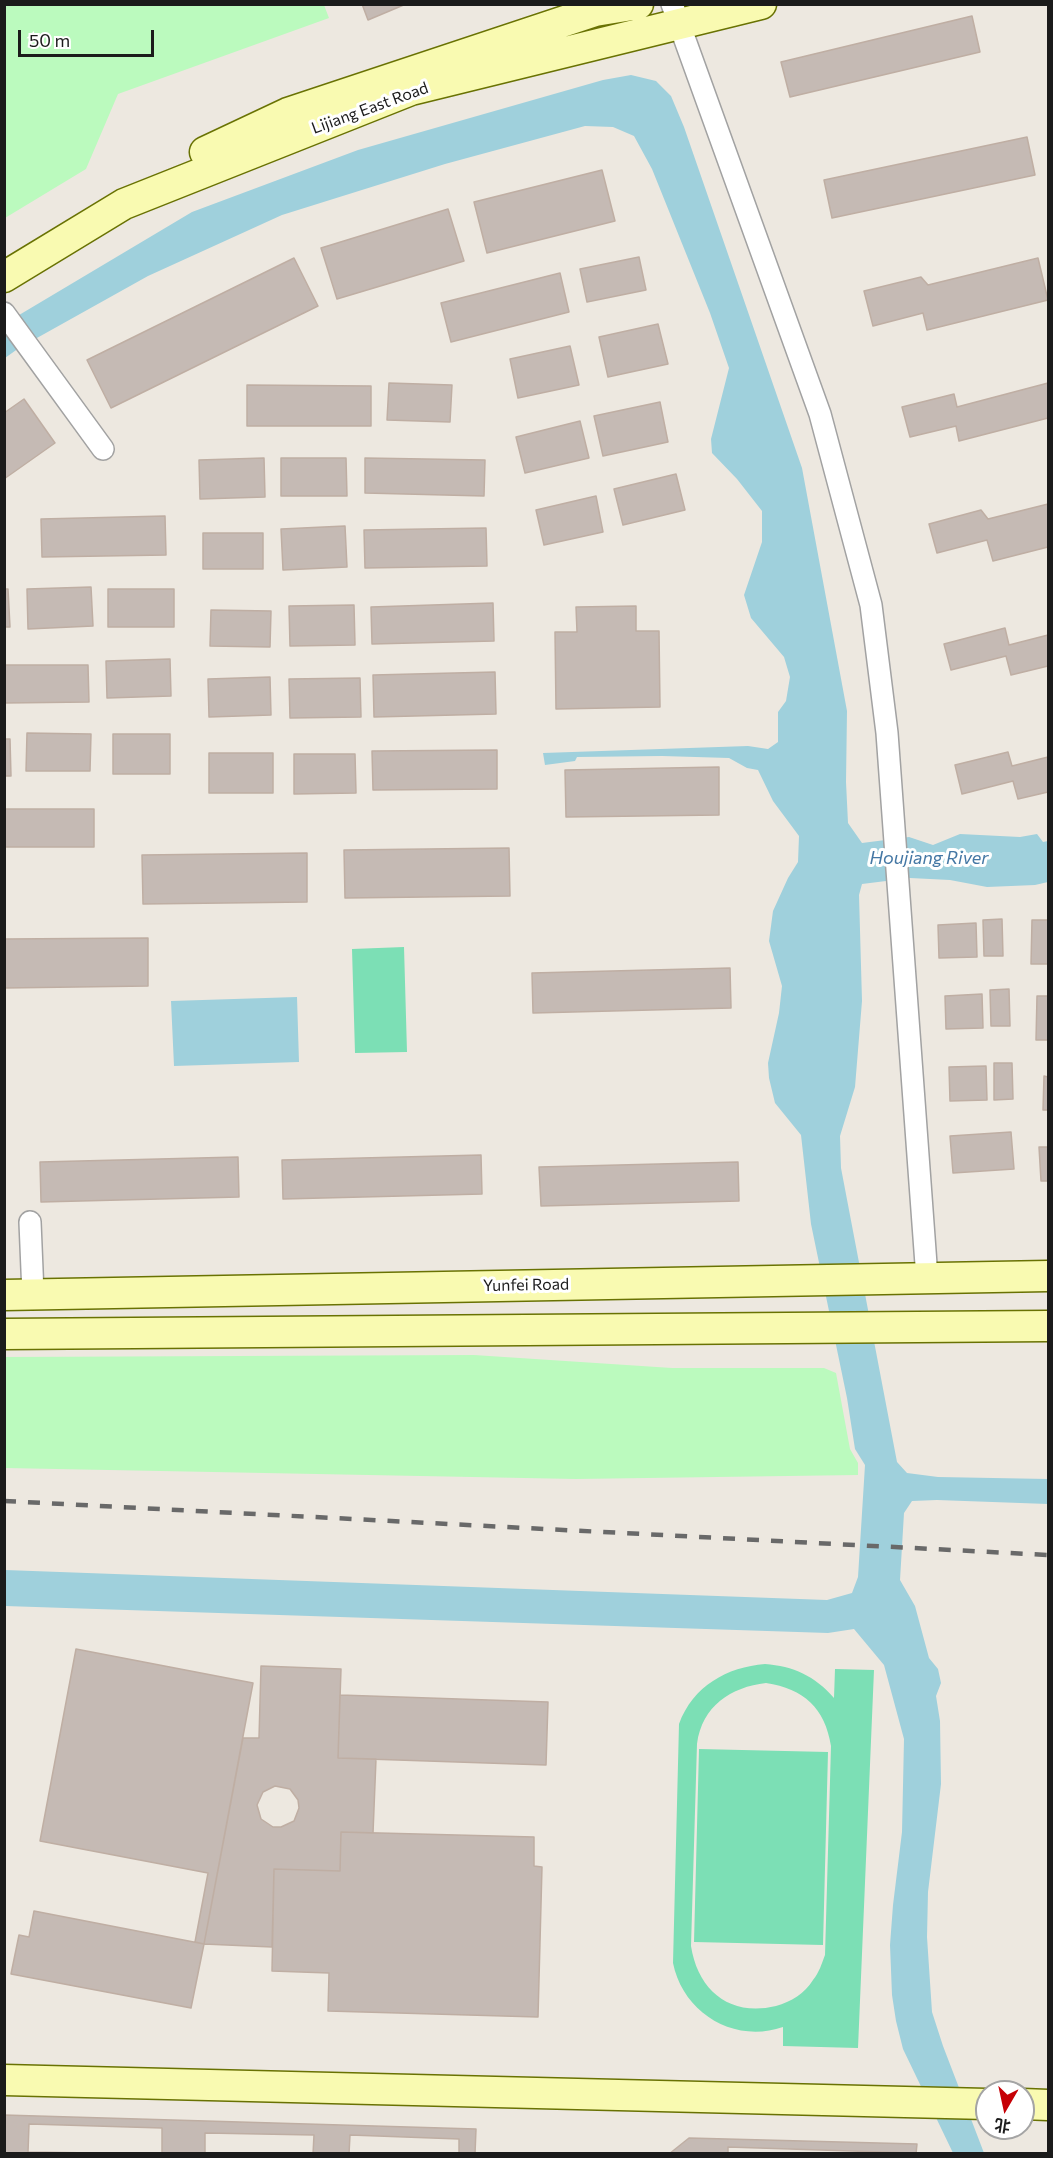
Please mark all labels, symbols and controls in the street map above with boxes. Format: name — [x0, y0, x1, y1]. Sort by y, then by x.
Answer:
scale bar — [21, 18, 158, 56]
text: 50 m — [29, 29, 70, 51]
street label: Lijiang East Road — [309, 78, 431, 138]
water label: Houjiang River — [870, 847, 988, 869]
street label: Yunfei Road — [483, 1275, 569, 1295]
north arrow — [975, 2080, 1035, 2140]
text: 北 — [993, 2116, 1012, 2137]

